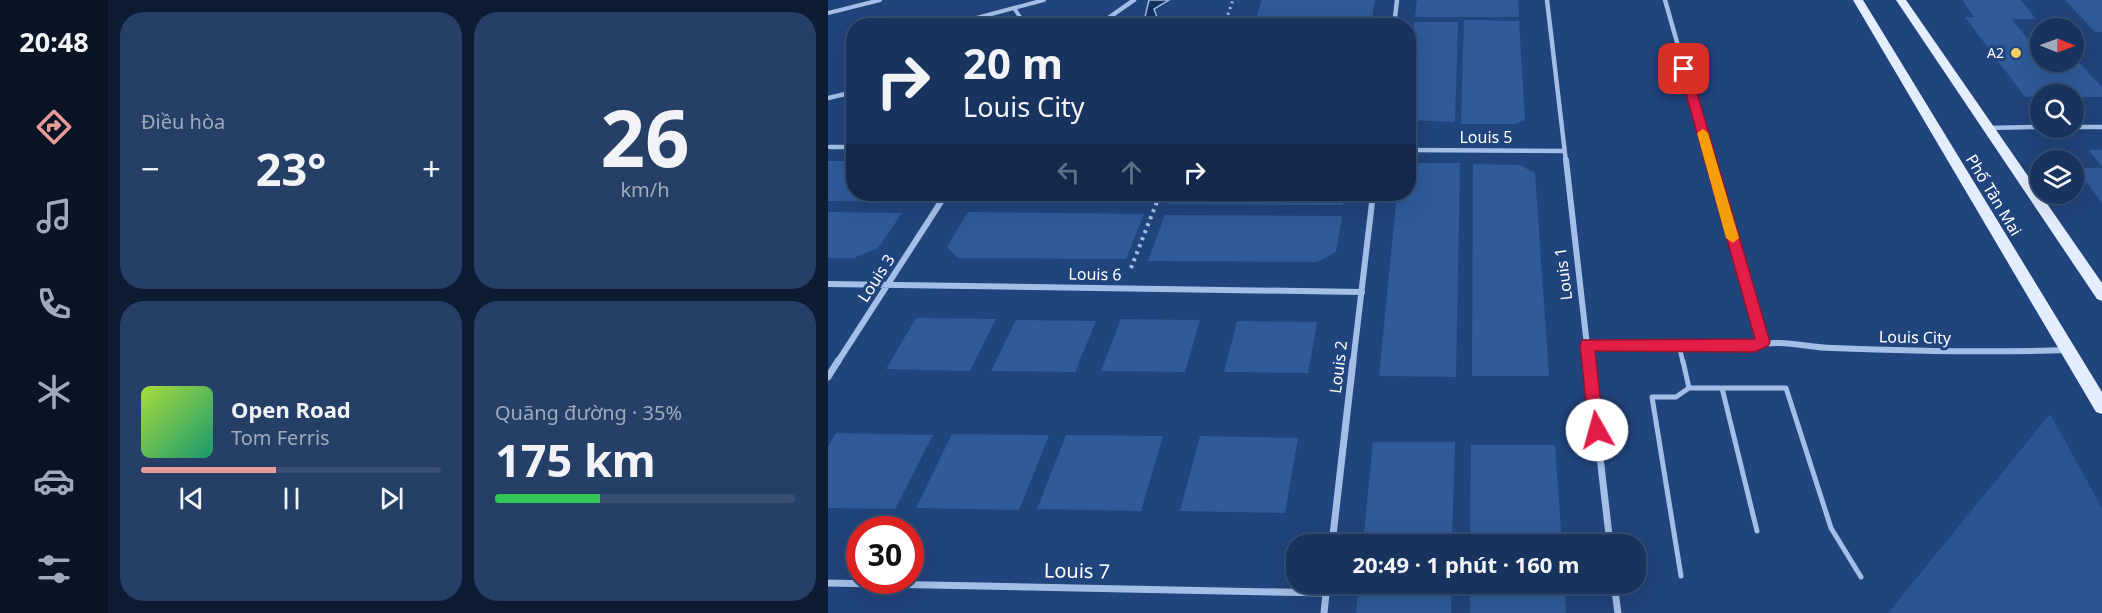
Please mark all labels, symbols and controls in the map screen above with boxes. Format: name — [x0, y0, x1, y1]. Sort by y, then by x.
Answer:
north arrow — [2030, 18, 2084, 72]
map controls — [2030, 18, 2084, 204]
text: 20:48 — [19, 23, 89, 60]
text: 20 m — [963, 34, 1063, 91]
icon: right — [864, 42, 942, 120]
pin — [1658, 43, 1709, 94]
place label: A2 — [1987, 43, 2004, 62]
marker: A2 — [2009, 46, 2023, 60]
icon: arrive — [1667, 52, 1700, 85]
text: 26 — [600, 84, 690, 190]
button: search — [2030, 84, 2084, 138]
text: Louis City — [963, 88, 1085, 125]
icon: directions — [33, 106, 75, 148]
text: Điều hòa — [141, 108, 225, 135]
street label: Louis 5 — [1459, 126, 1513, 148]
text: 23° — [256, 138, 326, 199]
text: − — [141, 146, 160, 191]
text: + — [422, 146, 441, 191]
street label: Phố Tân Mai — [1961, 150, 2027, 240]
button: layers — [2030, 150, 2084, 204]
icon: left — [1052, 156, 1085, 189]
icon: ahead — [1115, 156, 1148, 189]
icon: right — [1178, 156, 1211, 189]
text: km/h — [620, 176, 670, 203]
icon: music — [33, 195, 75, 237]
street label: Louis 1 — [1549, 246, 1577, 302]
street label: Louis 3 — [852, 250, 900, 306]
street label: Louis 6 — [1068, 263, 1122, 285]
icon: phone — [33, 283, 75, 325]
street label: Louis City — [1879, 325, 1952, 349]
street label: Louis 2 — [1324, 339, 1352, 395]
icon: climate — [33, 371, 75, 413]
text: Open Road — [231, 394, 351, 424]
position arrow — [1565, 398, 1629, 462]
text: Quãng đường · 35% — [495, 399, 682, 426]
text: Tom Ferris — [231, 424, 330, 451]
text: 175 km — [495, 429, 656, 490]
icon: car — [33, 460, 75, 502]
icon: previous — [175, 482, 208, 515]
icon: pause — [275, 482, 308, 515]
icon: next — [375, 482, 408, 515]
speed limit sign: 30 — [846, 516, 924, 594]
icon: filters — [33, 548, 75, 590]
text: 20:49 · 1 phút · 160 m — [1352, 549, 1580, 579]
street label: Louis 7 — [1044, 556, 1110, 585]

